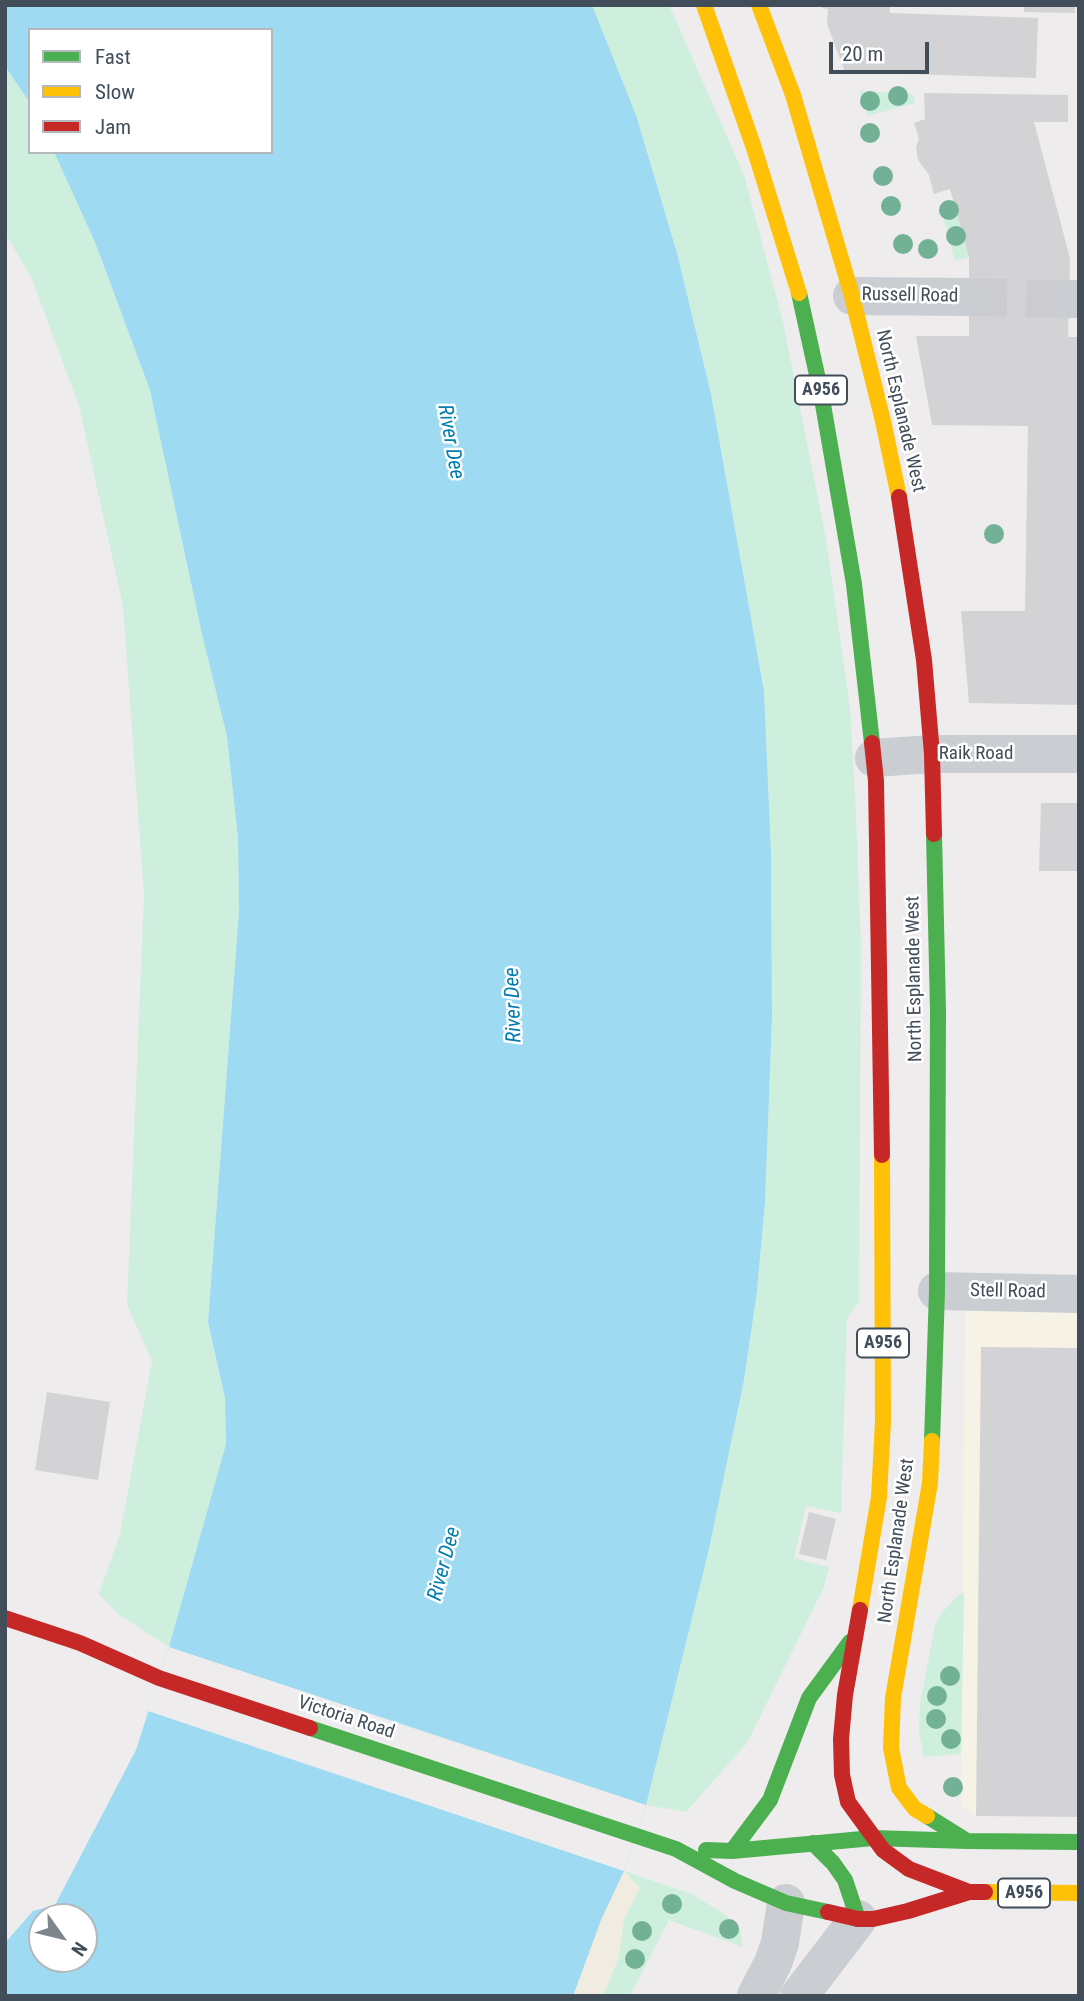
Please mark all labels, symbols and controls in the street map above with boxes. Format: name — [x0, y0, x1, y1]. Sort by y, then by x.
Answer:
legend — [28, 28, 273, 154]
scale bar — [832, 28, 932, 72]
text: 20 m — [842, 42, 883, 66]
text: Fast — [95, 45, 131, 69]
text: Slow — [95, 80, 135, 104]
text: Jam — [95, 115, 131, 139]
street label: Russell Road — [861, 284, 959, 308]
street label: North Esplanade West — [870, 328, 930, 494]
road number: A956 — [795, 376, 847, 404]
water label: River Dee — [431, 403, 469, 481]
street label: Raik Road — [939, 743, 1013, 765]
street label: North Esplanade West — [902, 896, 928, 1062]
water label: River Dee — [500, 967, 528, 1043]
street label: Stell Road — [970, 1280, 1046, 1304]
road number: A956 — [857, 1328, 909, 1358]
street label: North Esplanade West — [874, 1457, 920, 1625]
water label: River Dee — [423, 1524, 467, 1604]
street label: Victoria Road — [295, 1692, 397, 1744]
road number: A956 — [998, 1879, 1050, 1908]
north arrow — [28, 1903, 98, 1973]
text: N — [66, 1938, 92, 1960]

